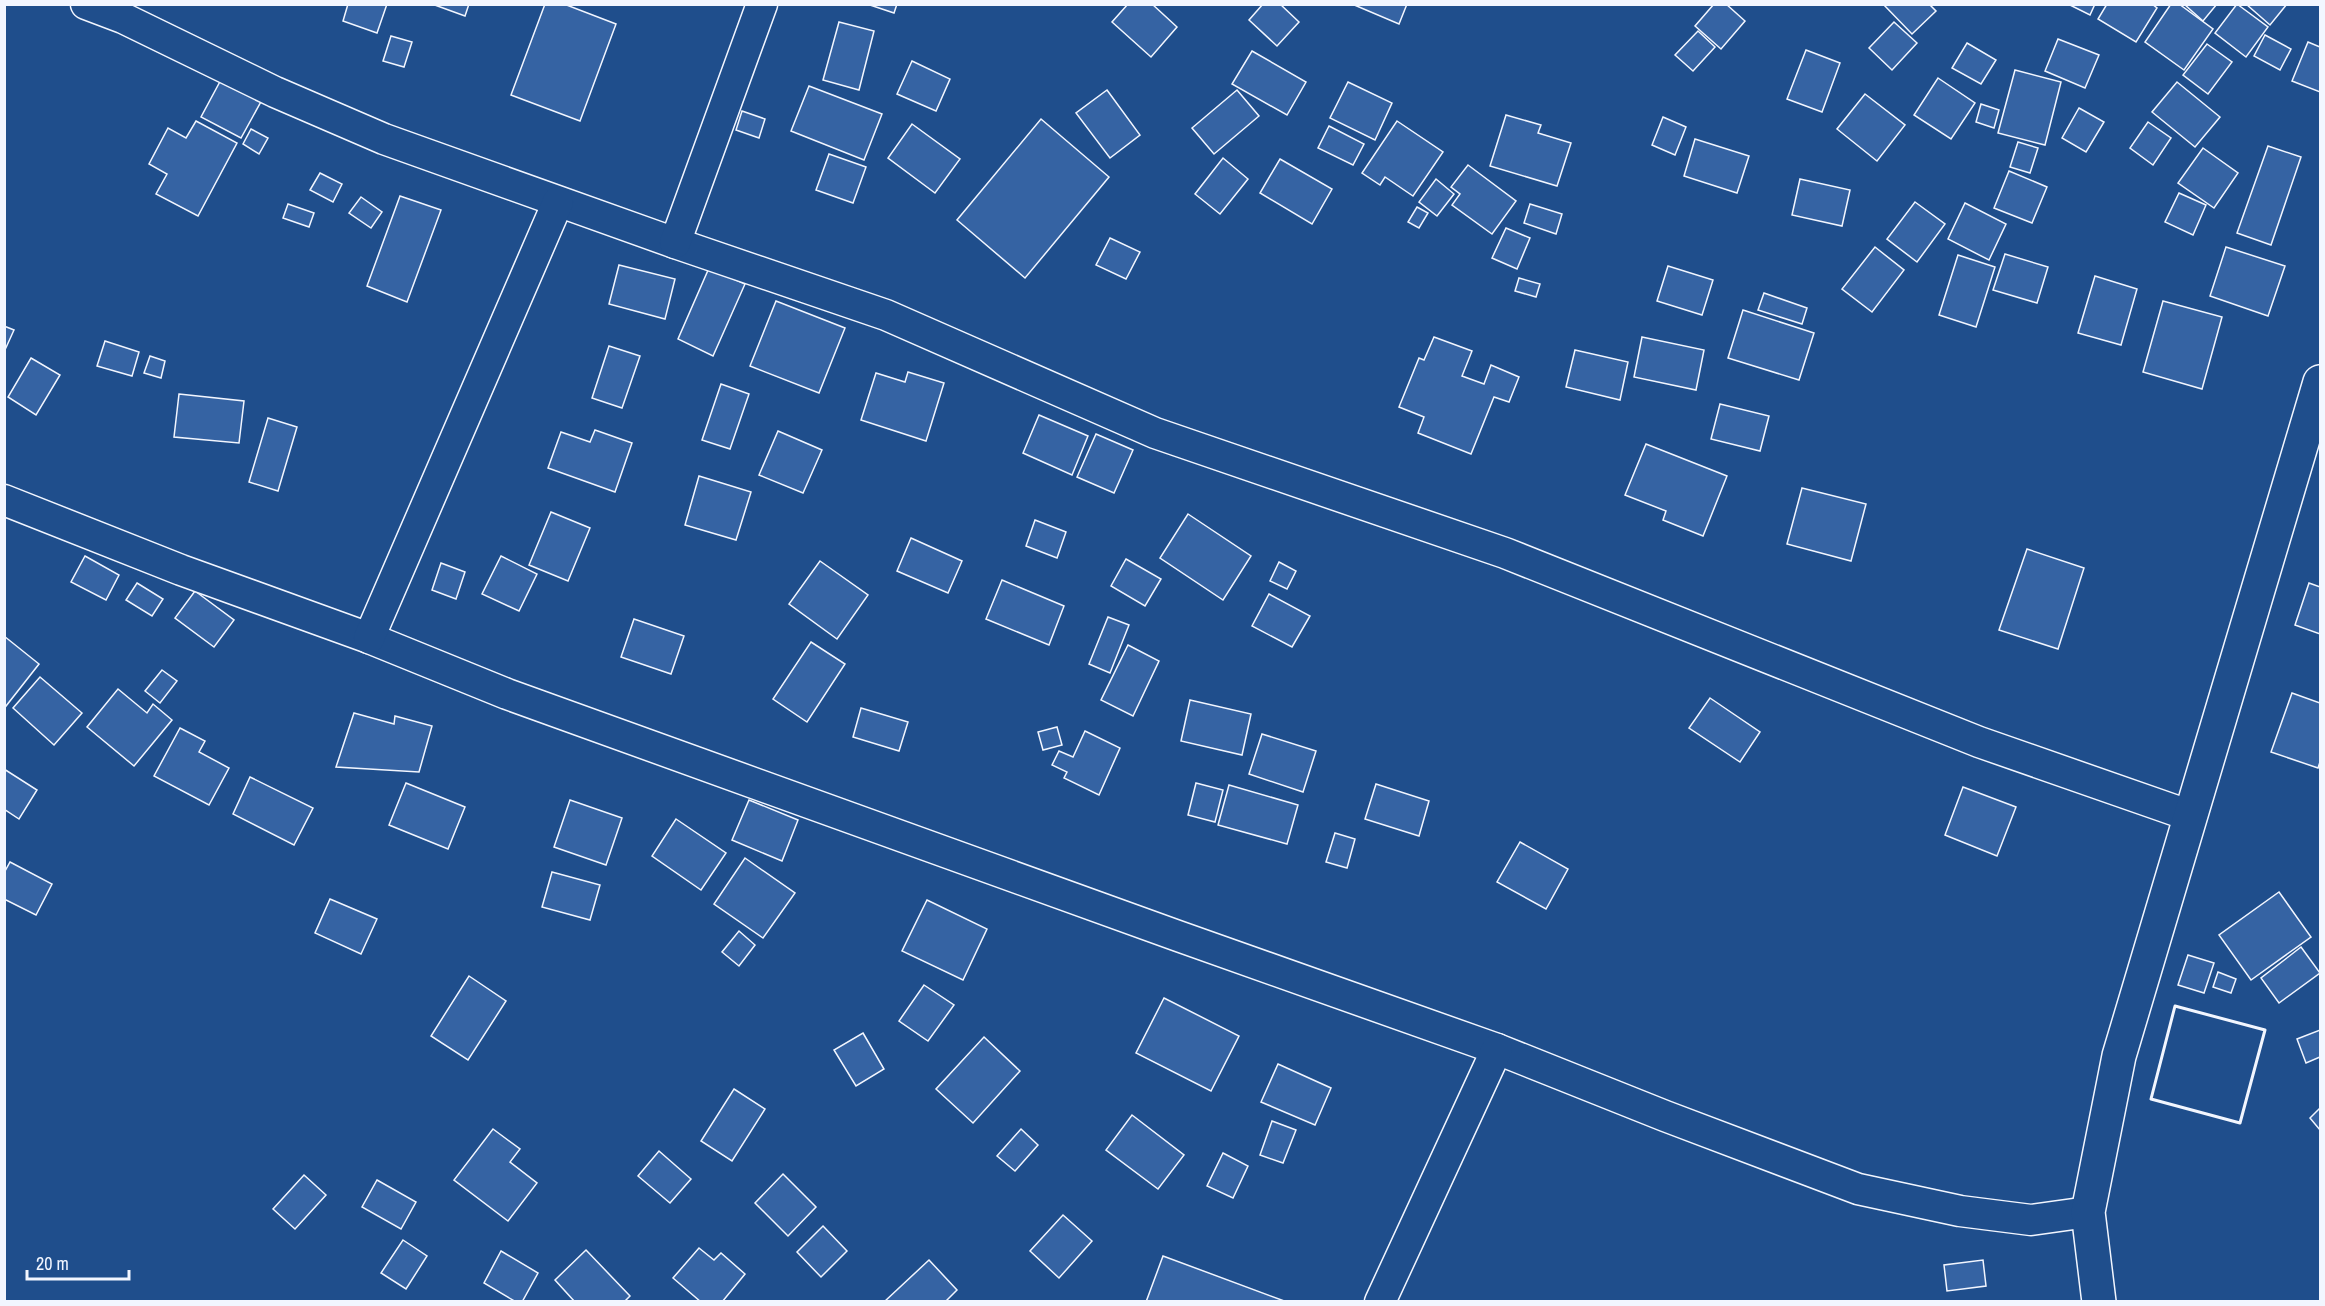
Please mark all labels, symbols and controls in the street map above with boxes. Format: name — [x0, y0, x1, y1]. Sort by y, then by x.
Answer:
scale bar — [27, 1243, 129, 1281]
text: 20 m — [36, 1251, 69, 1276]

